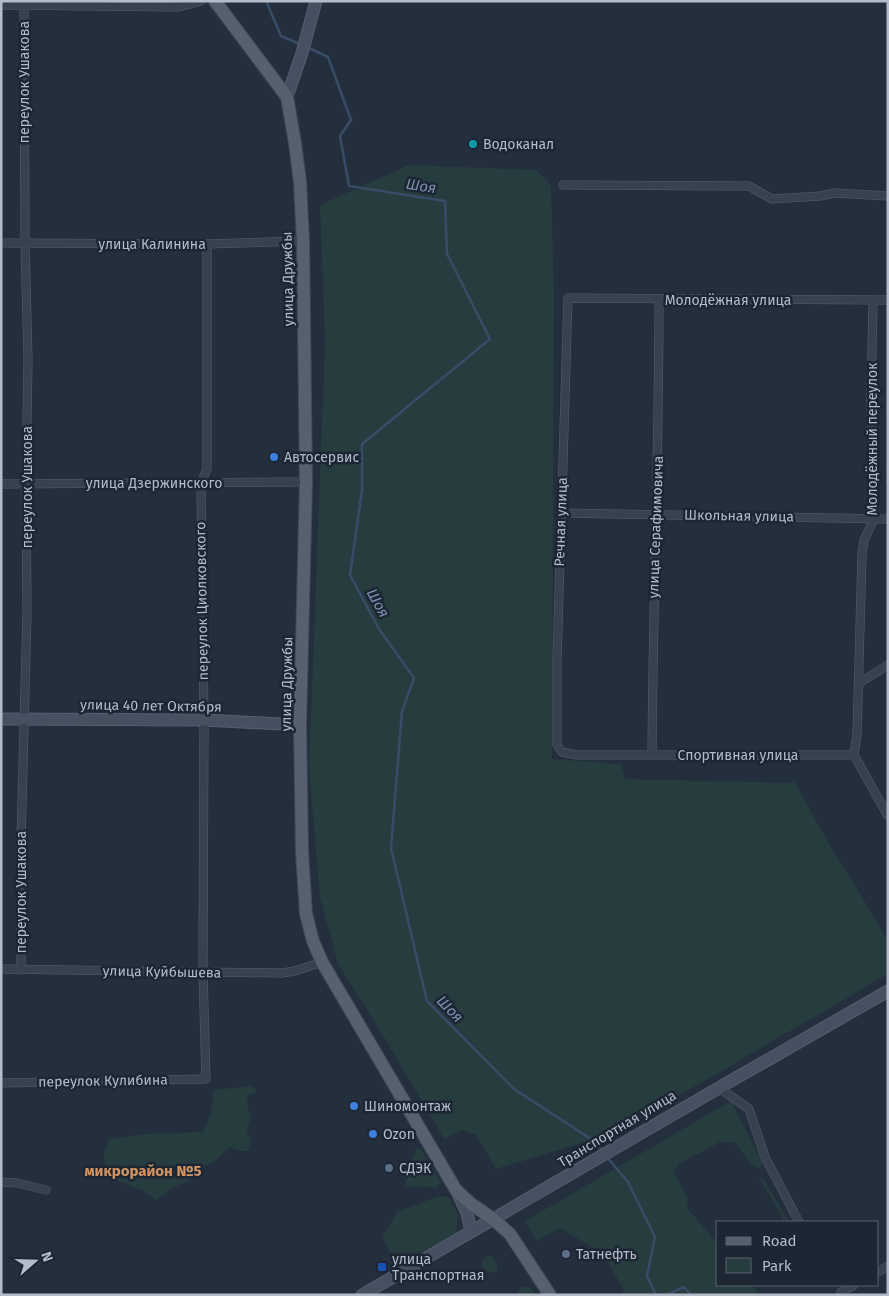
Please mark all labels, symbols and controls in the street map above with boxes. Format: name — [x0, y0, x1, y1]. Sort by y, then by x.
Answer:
street label: переулок Ушакова — [16, 21, 33, 143]
place label: Водоканал — [483, 136, 554, 153]
marker: Водоканал — [467, 138, 479, 150]
water label: Шоя — [405, 175, 437, 197]
street label: улица Дружбы — [279, 231, 297, 327]
street label: улица Калинина — [98, 236, 206, 253]
street label: Молодёжная улица — [665, 292, 791, 309]
street label: Молодёжный переулок — [864, 362, 881, 516]
street label: переулок Ушакова — [19, 426, 36, 548]
place label: Автосервис — [284, 449, 359, 466]
marker: Автосервис — [268, 451, 280, 463]
street label: улица Серафимовича — [645, 455, 667, 599]
street label: улица Дзержинского — [86, 475, 222, 492]
street label: Речная улица — [551, 477, 571, 567]
street label: Школьная улица — [684, 507, 794, 525]
street label: переулок Циолковского — [192, 522, 212, 680]
water label: Шоя — [363, 585, 393, 621]
street label: улица Дружбы — [278, 636, 296, 732]
street label: улица 40 лет Октября — [80, 696, 222, 716]
street label: Спортивная улица — [678, 747, 799, 764]
street label: переулок Ушакова — [13, 831, 30, 953]
street label: улица Куйбышева — [103, 962, 221, 982]
water label: Шоя — [433, 992, 467, 1026]
street label: переулок Кулибина — [38, 1071, 168, 1091]
street label: Транспортная улица — [555, 1087, 679, 1171]
place label: Шиномонтаж — [364, 1098, 451, 1115]
marker: Шиномонтаж — [348, 1100, 360, 1112]
place label: Ozon — [383, 1126, 415, 1143]
marker: Ozon — [367, 1128, 379, 1140]
place label: СДЭК — [399, 1160, 432, 1177]
district label: микрорайон №5 — [85, 1162, 201, 1180]
marker: СДЭК — [383, 1162, 395, 1174]
legend — [716, 1221, 879, 1286]
text: Road — [762, 1232, 797, 1250]
north arrow — [10, 1236, 60, 1286]
place label: Татнефть — [576, 1246, 637, 1263]
marker: Татнефть — [560, 1248, 572, 1260]
text: N — [37, 1249, 56, 1264]
place label: улица Транспортная — [392, 1251, 484, 1284]
text: Park — [762, 1257, 792, 1275]
marker: улица Транспортная — [376, 1261, 388, 1273]

